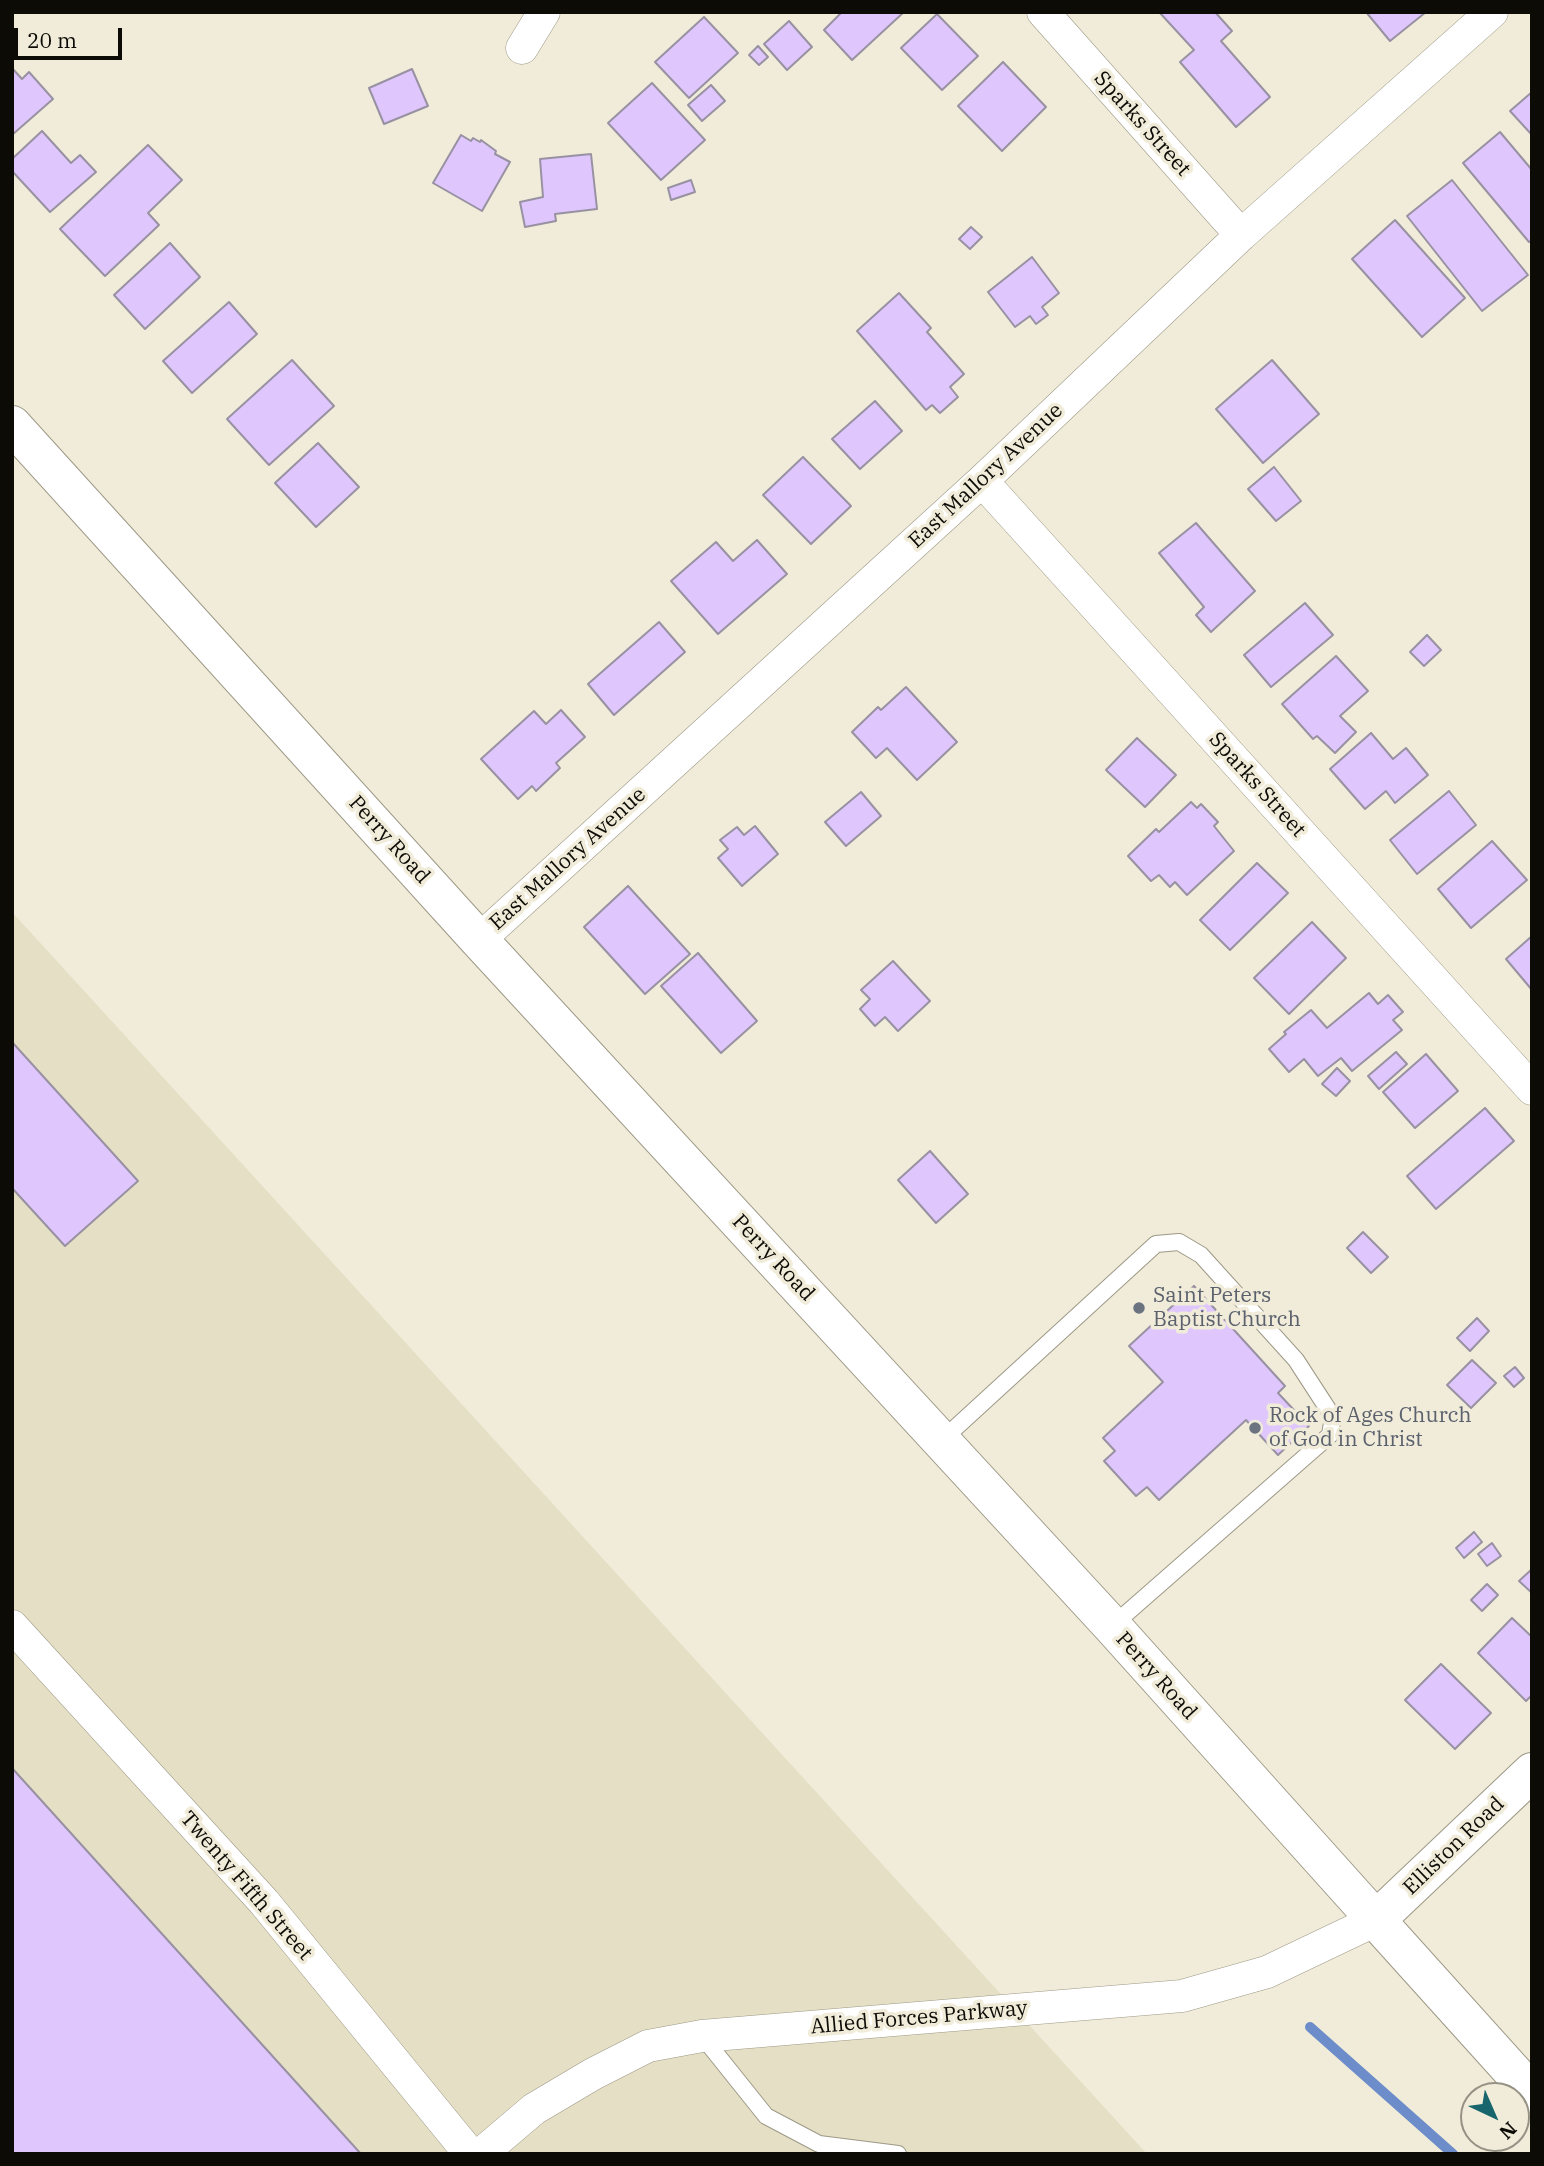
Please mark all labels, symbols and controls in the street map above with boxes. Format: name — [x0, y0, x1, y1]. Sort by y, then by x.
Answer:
scale bar — [18, 14, 126, 58]
text: 20 m — [27, 26, 77, 54]
street label: Sparks Street — [1088, 66, 1196, 182]
street label: East Mallory Avenue — [904, 398, 1068, 554]
street label: Sparks Street — [1203, 727, 1311, 843]
street label: East Mallory Avenue — [485, 782, 651, 936]
street label: Perry Road — [343, 791, 435, 889]
street label: Perry Road — [726, 1209, 820, 1307]
place label: Saint Peters Baptist Church — [1153, 1283, 1301, 1333]
marker: Saint Peters Baptist Church — [1131, 1300, 1147, 1316]
place label: Rock of Ages Church of God in Christ — [1269, 1403, 1472, 1453]
marker: Rock of Ages Church of God in Christ — [1247, 1420, 1263, 1436]
street label: Perry Road — [1110, 1627, 1202, 1725]
street label: Elliston Road — [1398, 1792, 1510, 1900]
street label: Twenty Fifth Street — [175, 1806, 317, 1966]
street label: Allied Forces Parkway — [810, 1996, 1028, 2040]
north arrow — [1460, 2082, 1530, 2152]
text: N — [1494, 2117, 1522, 2145]

